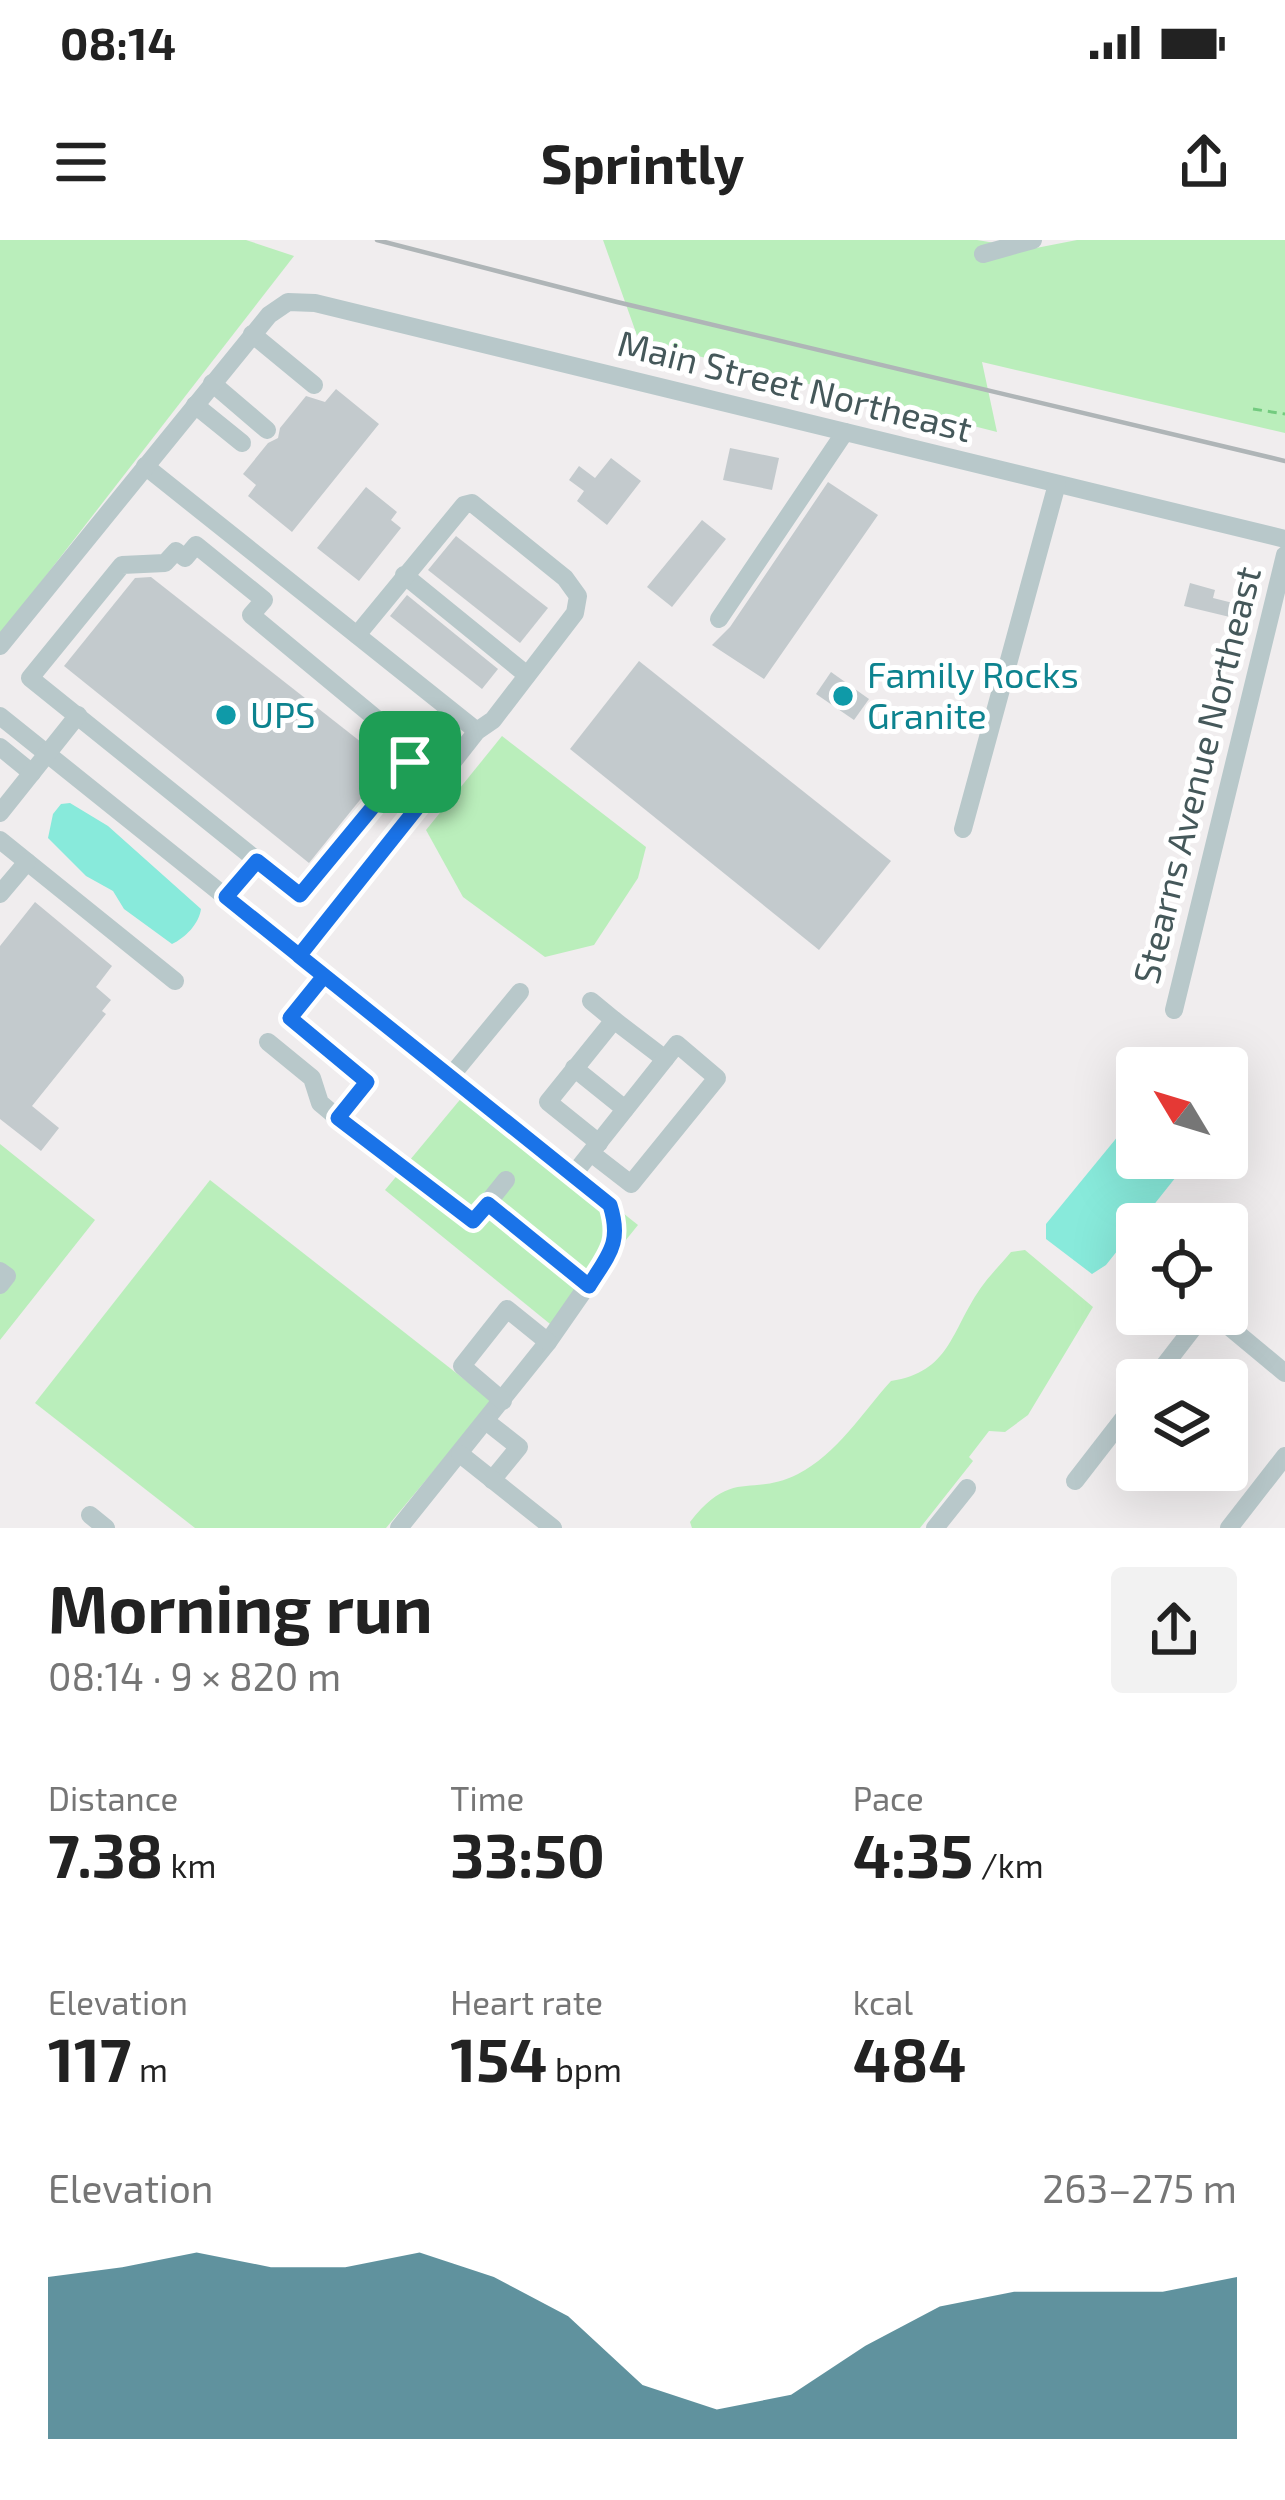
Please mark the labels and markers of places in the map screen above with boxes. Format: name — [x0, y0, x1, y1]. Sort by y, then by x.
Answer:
place label: Family Rocks Granite — [867, 652, 1079, 736]
marker: Family Rocks Granite — [830, 683, 856, 709]
place label: UPS — [250, 692, 315, 735]
marker: UPS — [213, 702, 239, 728]
pin — [359, 711, 461, 813]

